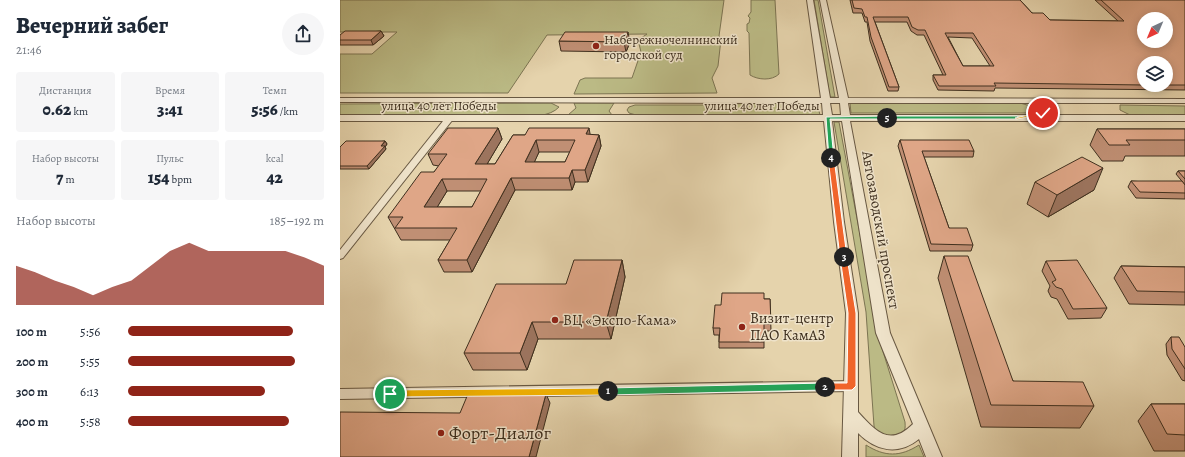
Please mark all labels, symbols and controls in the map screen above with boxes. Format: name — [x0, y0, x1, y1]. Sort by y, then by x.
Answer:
text: Вечерний забег — [16, 11, 168, 41]
north arrow — [1137, 12, 1173, 48]
map controls — [1137, 12, 1173, 92]
button: share — [282, 13, 324, 55]
place label: Набережночелнинский городской суд — [604, 31, 738, 63]
text: 21:46 — [16, 41, 42, 58]
marker: Набережночелнинский городской суд — [591, 41, 601, 51]
button: layers — [1137, 56, 1173, 92]
text: Дистанция — [39, 83, 92, 98]
text: Время — [155, 83, 185, 98]
text: Темп — [263, 83, 287, 98]
pin — [1026, 96, 1060, 130]
street label: улица 40 лет Победы — [380, 97, 497, 114]
street label: улица 40 лет Победы — [703, 97, 820, 114]
text: 0.62 — [42, 98, 71, 121]
text: 3:41 — [157, 98, 183, 121]
text: 5:56 — [251, 98, 278, 121]
icon: check — [1032, 102, 1054, 124]
text: km — [71, 104, 88, 119]
text: /km — [278, 104, 298, 119]
pin: 5 — [877, 108, 897, 128]
text: 5 — [885, 110, 889, 125]
pin: 4 — [821, 148, 841, 168]
street label: Автозаводский проспект — [857, 148, 905, 311]
text: 4 — [828, 150, 834, 165]
text: Набор высоты — [32, 151, 99, 166]
text: Пульс — [156, 151, 184, 166]
text: kcal — [266, 151, 283, 166]
text: 7 — [56, 166, 63, 189]
text: 154 — [148, 166, 169, 189]
text: 42 — [266, 166, 283, 189]
text: m — [63, 172, 75, 187]
text: bpm — [169, 172, 192, 187]
text: Набор высоты — [16, 212, 96, 229]
text: 185–192 m — [270, 212, 324, 229]
pin: 3 — [834, 247, 854, 267]
text: 3 — [842, 249, 846, 264]
place label: Визит-центр ПАО КамАЗ — [750, 308, 834, 345]
place label: ВЦ «Экспо-Кама» — [563, 310, 677, 330]
marker: ВЦ «Экспо-Кама» — [550, 315, 560, 325]
marker: Визит-центр ПАО КамАЗ — [737, 322, 747, 332]
text: 100 m — [16, 323, 47, 340]
text: 5:56 — [80, 323, 100, 340]
text: 200 m — [16, 353, 49, 370]
text: 5:55 — [80, 353, 100, 370]
pin — [373, 377, 407, 411]
pin: 2 — [815, 377, 835, 397]
text: 2 — [822, 379, 828, 394]
pin: 1 — [598, 381, 618, 401]
text: 300 m — [16, 383, 48, 400]
text: 6:13 — [80, 383, 99, 400]
icon: arrive — [379, 383, 401, 405]
text: 1 — [606, 383, 610, 398]
text: 400 m — [16, 413, 48, 430]
text: 5:58 — [80, 413, 101, 430]
place label: Форт-Диалог — [449, 421, 551, 445]
marker: Форт-Диалог — [436, 428, 446, 438]

